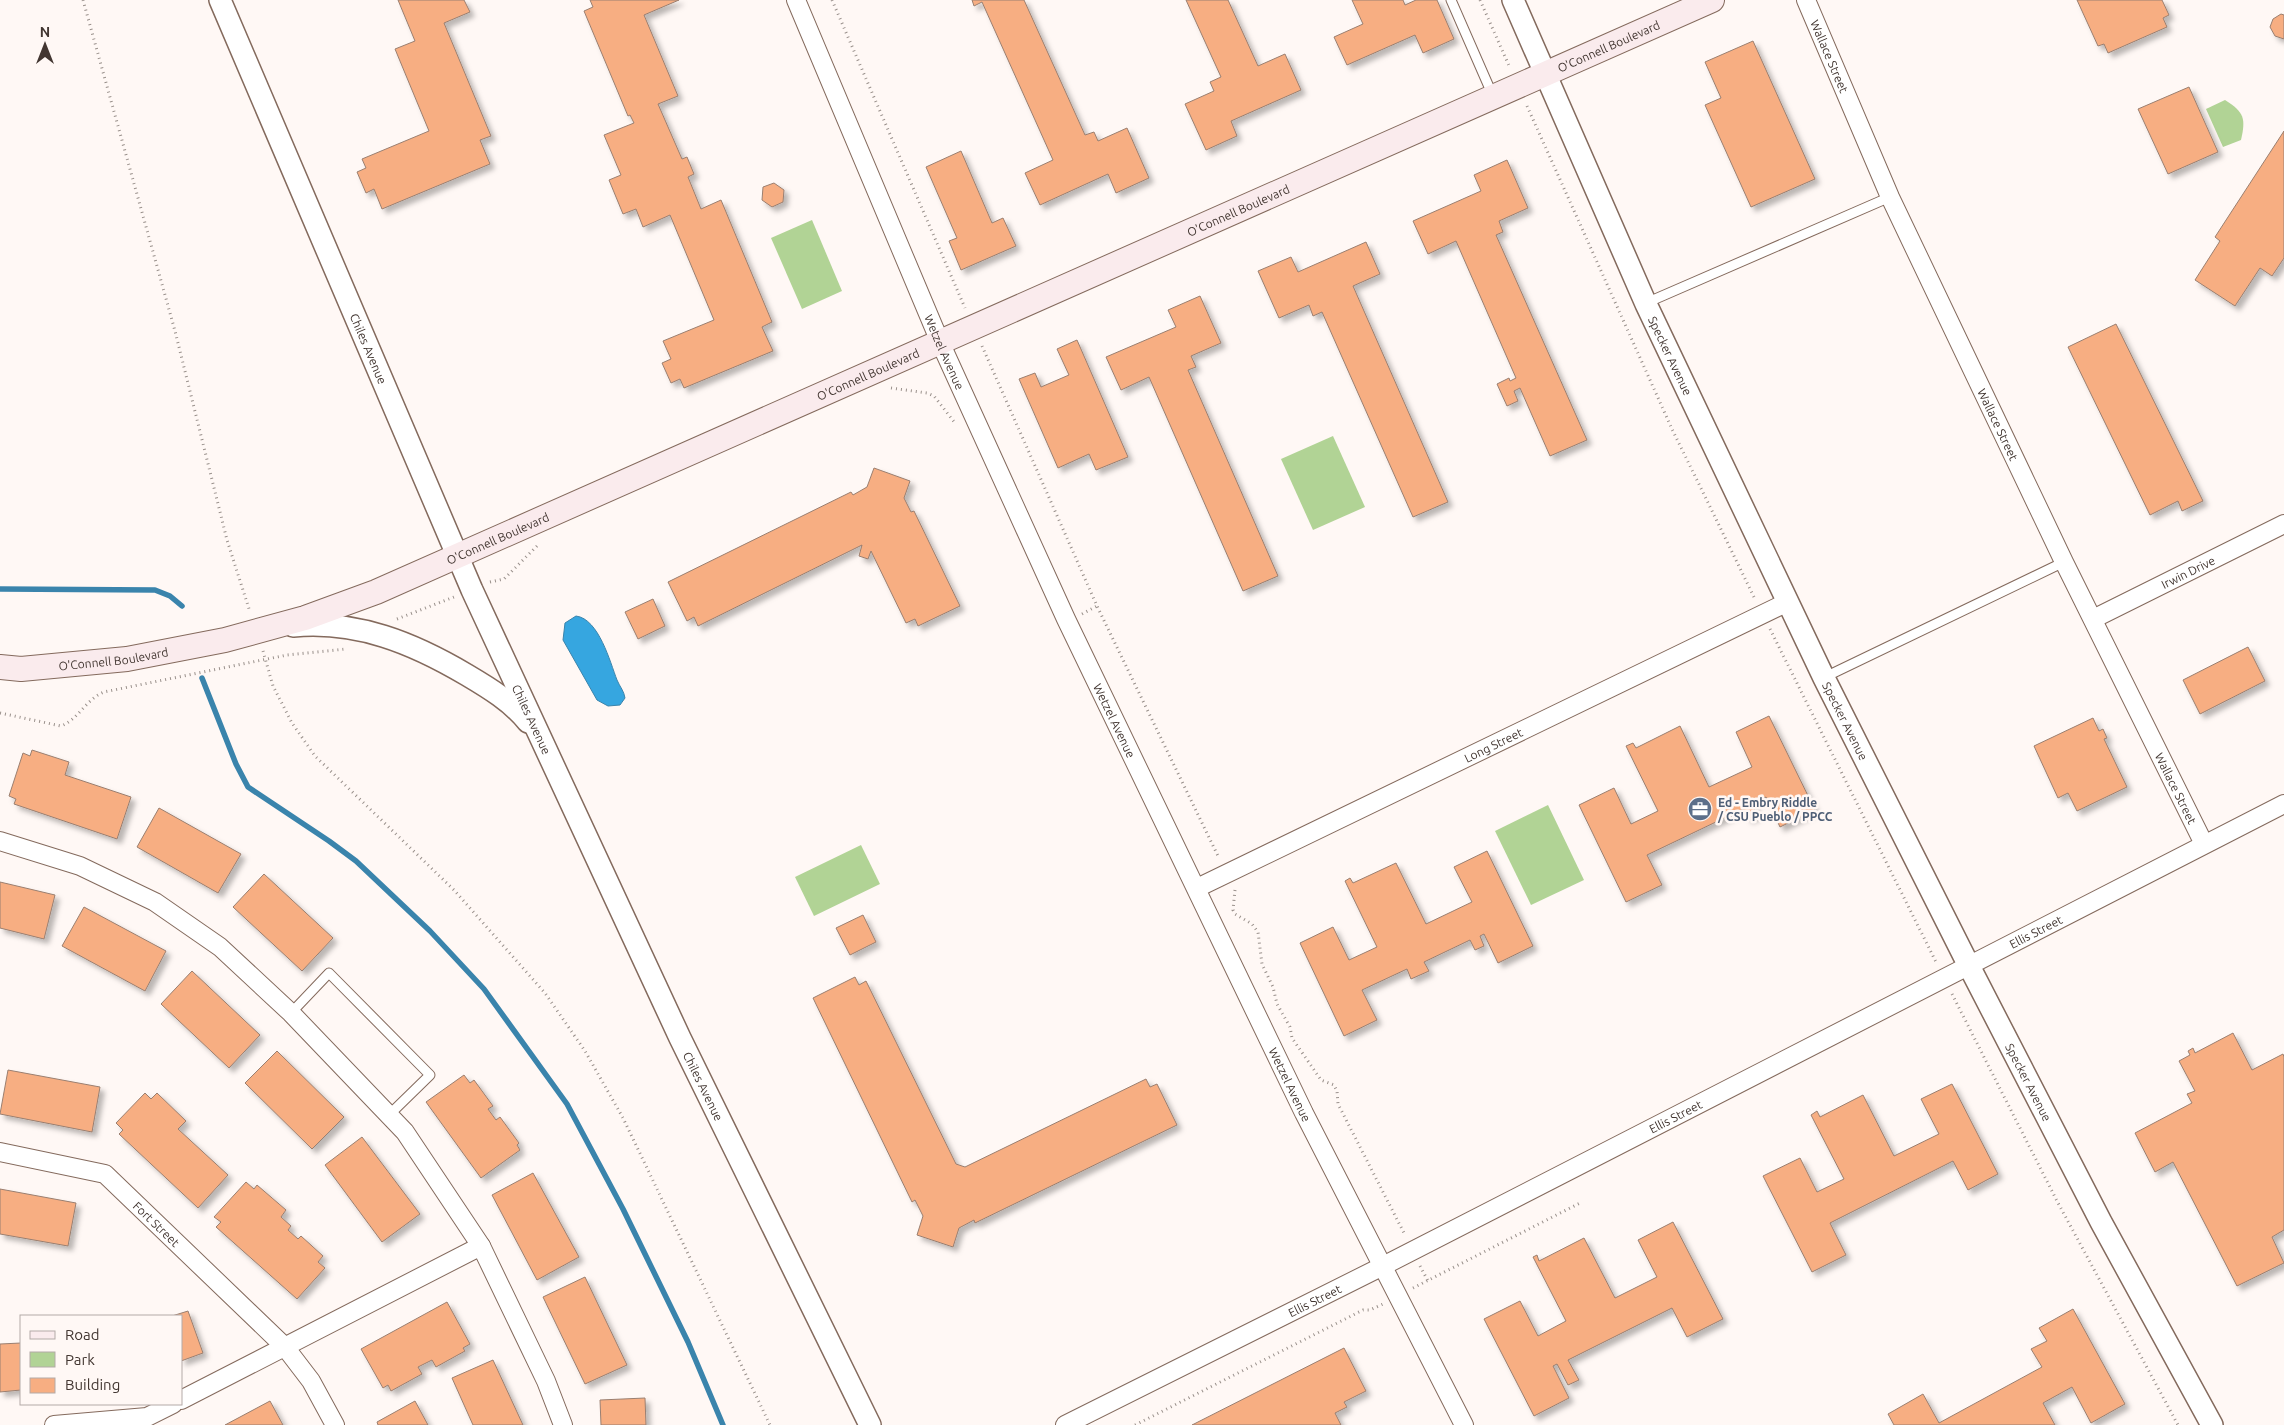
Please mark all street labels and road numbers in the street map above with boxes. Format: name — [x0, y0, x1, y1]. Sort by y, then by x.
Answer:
street label: O'Connell Boulevard — [1555, 18, 1662, 74]
street label: Wallace Street — [1809, 18, 1851, 95]
street label: O'Connell Boulevard — [1185, 182, 1291, 238]
street label: Chiles Avenue — [348, 311, 390, 386]
street label: Wetzel Avenue — [923, 312, 967, 391]
street label: Specker Avenue — [1646, 314, 1695, 397]
street label: O'Connell Boulevard — [815, 346, 921, 402]
street label: Wallace Street — [1976, 386, 2021, 463]
street label: O'Connell Boulevard — [444, 510, 551, 566]
street label: Irwin Drive — [2159, 553, 2217, 591]
street label: O'Connell Boulevard — [58, 645, 169, 672]
street label: Specker Avenue — [1820, 680, 1871, 762]
street label: Wetzel Avenue — [1092, 681, 1138, 760]
street label: Chiles Avenue — [510, 682, 554, 756]
street label: Long Street — [1462, 725, 1525, 764]
street label: Wallace Street — [2153, 750, 2200, 826]
street label: Ellis Street — [2007, 912, 2064, 950]
street label: Specker Avenue — [2003, 1041, 2054, 1123]
street label: Wetzel Avenue — [1267, 1045, 1314, 1124]
street label: Chiles Avenue — [681, 1049, 726, 1123]
street label: Ellis Street — [1647, 1097, 1704, 1135]
street label: Fort Street — [131, 1199, 183, 1249]
street label: Ellis Street — [1286, 1281, 1343, 1319]

